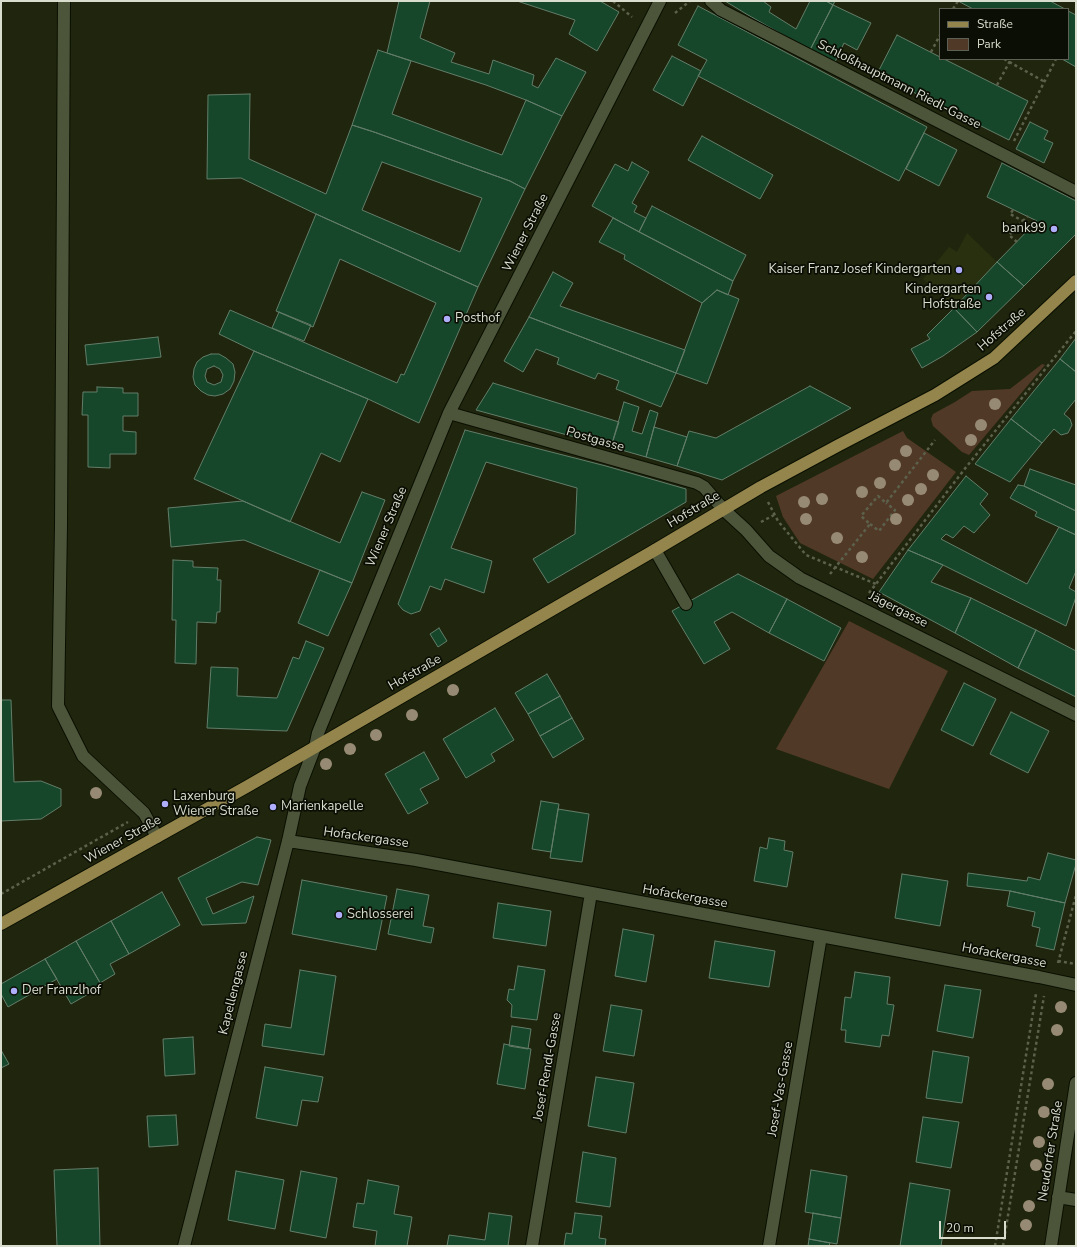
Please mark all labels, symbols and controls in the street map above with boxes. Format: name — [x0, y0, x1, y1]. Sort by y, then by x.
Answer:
legend — [939, 8, 1069, 60]
text: Straße — [977, 16, 1013, 32]
text: Park — [977, 36, 1001, 52]
street label: Schloßhauptmann Riedl-Gasse — [815, 37, 983, 133]
street label: Wiener Straße — [500, 191, 552, 275]
place label: bank99 — [1002, 221, 1046, 237]
marker: bank99 — [1049, 224, 1059, 234]
place label: Kaiser Franz Josef Kindergarten — [768, 262, 951, 278]
marker: Kaiser Franz Josef Kindergarten — [954, 265, 964, 275]
place label: Kindergarten Hofstraße — [905, 282, 981, 313]
marker: Kindergarten Hofstraße — [984, 292, 994, 302]
street label: Hofstraße — [975, 305, 1029, 355]
place label: Posthof — [455, 311, 500, 327]
marker: Posthof — [442, 314, 452, 324]
street label: Postgasse — [564, 424, 626, 456]
street label: Wiener Straße — [363, 485, 411, 569]
street label: Hofstraße — [665, 488, 723, 532]
street label: Jägergasse — [866, 588, 930, 632]
street label: Hofstraße — [386, 652, 444, 694]
place label: Laxenburg Wiener Straße — [173, 789, 258, 820]
marker: Laxenburg Wiener Straße — [160, 799, 170, 809]
place label: Marienkapelle — [281, 799, 363, 815]
marker: Marienkapelle — [268, 802, 278, 812]
street label: Wiener Straße — [82, 812, 164, 868]
street label: Hofackergasse — [322, 824, 410, 852]
street label: Hofackergasse — [641, 882, 729, 912]
place label: Schlosserei — [347, 907, 413, 923]
marker: Schlosserei — [334, 910, 344, 920]
street label: Hofackergasse — [960, 940, 1048, 972]
street label: Kapellengasse — [216, 950, 252, 1036]
place label: Der Franzlhof — [22, 983, 101, 999]
marker: Der Franzlhof — [9, 986, 19, 996]
street label: Josef-Rendl-Gasse — [531, 1012, 565, 1122]
street label: Josef-Vas-Gasse — [765, 1040, 797, 1138]
street label: Neudorfer Straße — [1035, 1100, 1067, 1202]
scale bar — [941, 1213, 1008, 1239]
text: 20 m — [946, 1220, 974, 1236]

